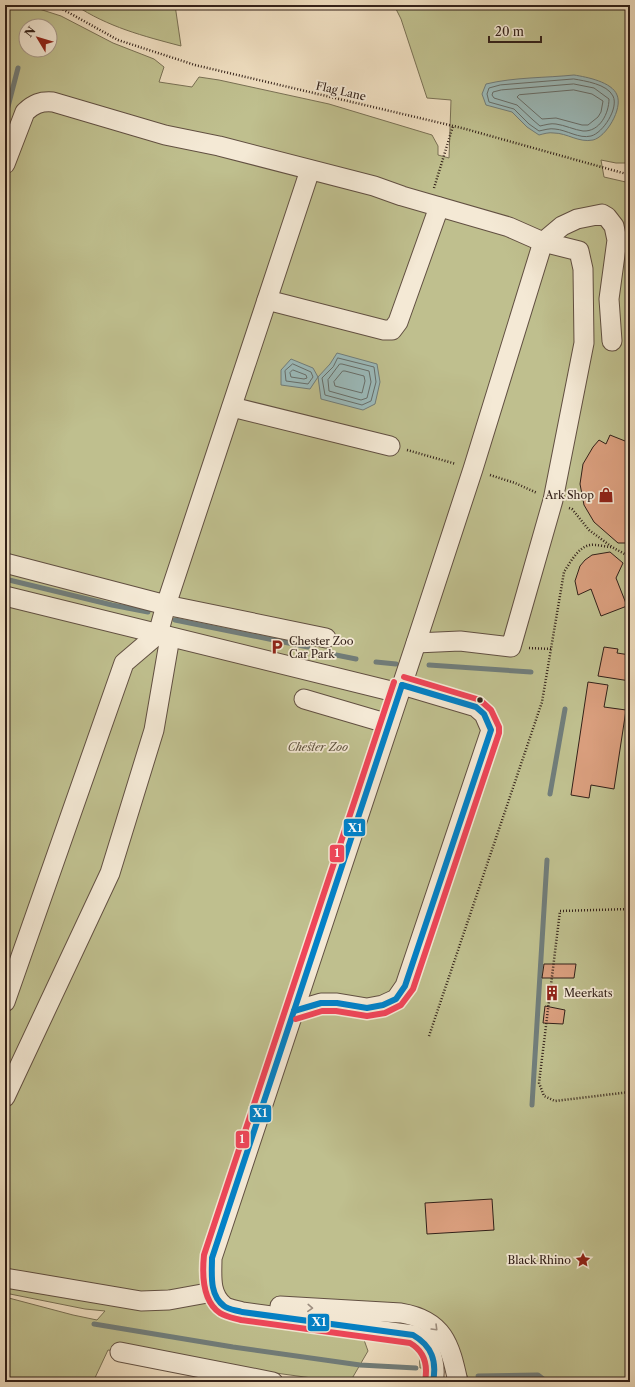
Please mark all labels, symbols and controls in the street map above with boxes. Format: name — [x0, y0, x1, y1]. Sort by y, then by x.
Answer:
north arrow — [18, 18, 58, 58]
scale bar — [489, 18, 541, 44]
text: N — [22, 23, 39, 40]
text: 20 m — [495, 24, 524, 39]
street label: Flag Lane — [315, 78, 367, 104]
shop icon: Ark Shop — [597, 486, 615, 504]
place label: Ark Shop — [544, 488, 594, 502]
place label: Chester Zoo Car Park — [289, 634, 354, 661]
parking icon: Chester Zoo Car Park — [268, 638, 286, 656]
unlabelled marker — [475, 695, 485, 705]
park label: Chester Zoo — [288, 740, 348, 754]
line badge: X1 — [343, 818, 366, 837]
text: X1 — [347, 821, 362, 835]
line badge: 1 — [329, 844, 345, 863]
text: 1 — [335, 846, 340, 860]
building icon: Meerkats — [543, 984, 561, 1002]
place label: Meerkats — [564, 986, 613, 1000]
line badge: X1 — [249, 1104, 272, 1123]
text: X1 — [252, 1106, 267, 1120]
line badge: 1 — [235, 1130, 250, 1149]
text: 1 — [240, 1132, 245, 1146]
place icon: Black Rhino — [574, 1251, 592, 1269]
place label: Black Rhino — [508, 1253, 571, 1267]
one-way arrow — [307, 1303, 313, 1312]
line badge: X1 — [307, 1313, 330, 1332]
text: X1 — [311, 1315, 326, 1329]
one-way arrow — [430, 1323, 438, 1331]

